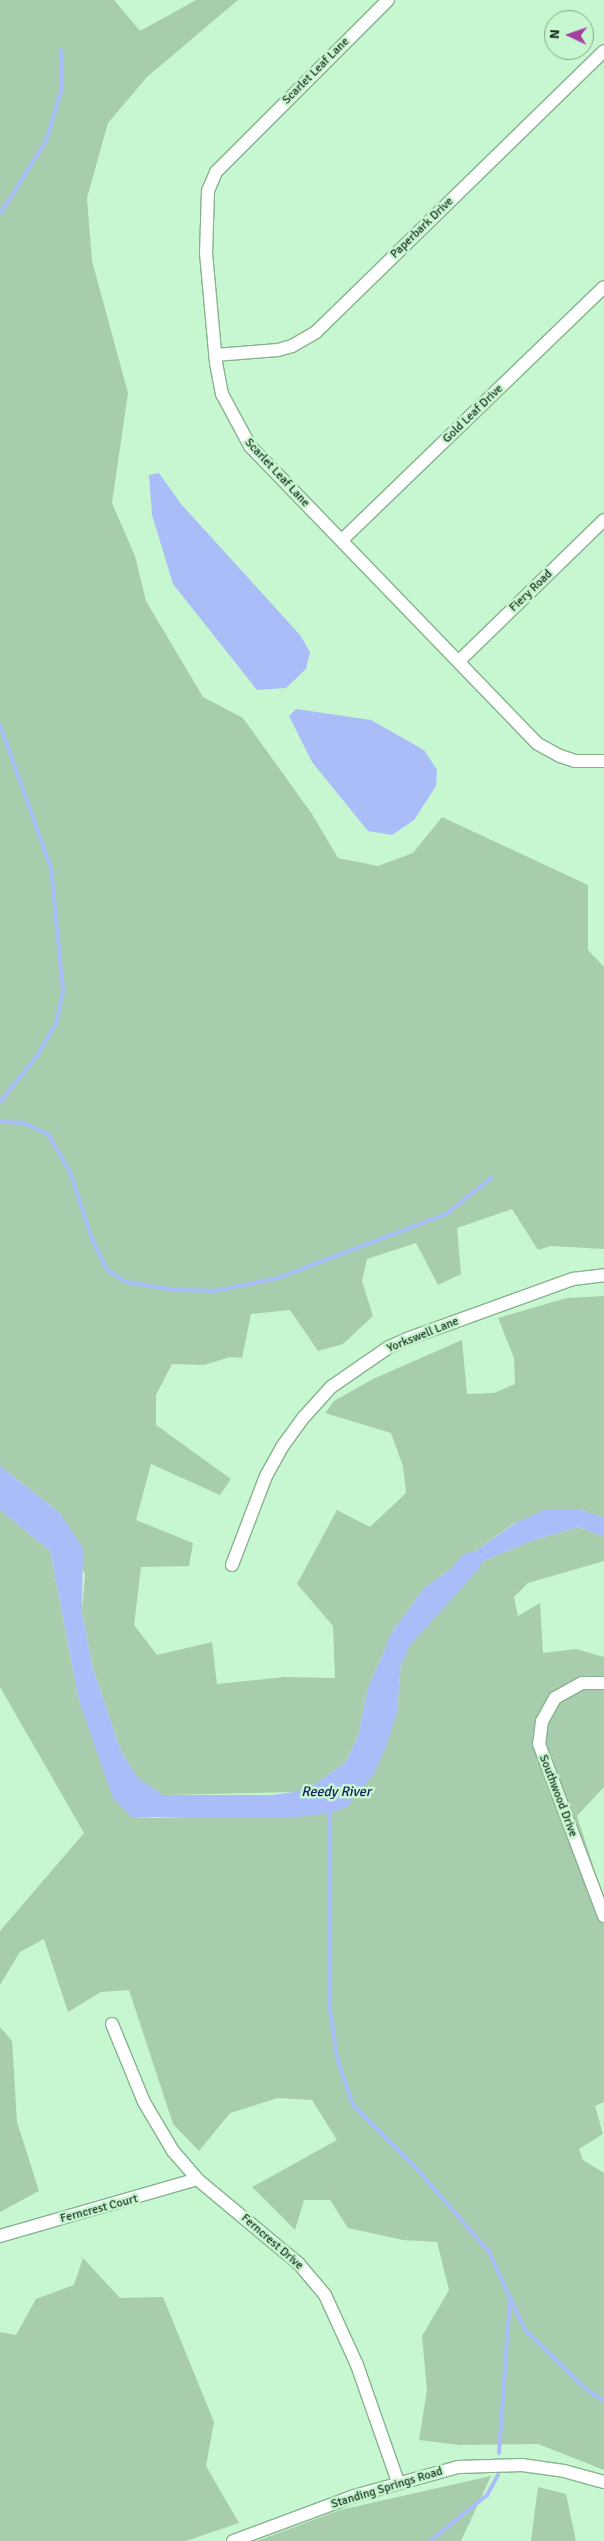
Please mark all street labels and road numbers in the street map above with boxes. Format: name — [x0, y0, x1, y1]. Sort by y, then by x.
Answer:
street label: Scarlet Leaf Lane — [280, 35, 352, 107]
street label: Paperbark Drive — [388, 194, 456, 262]
street label: Gold Leaf Drive — [440, 382, 506, 446]
street label: Scarlet Leaf Lane — [242, 436, 312, 510]
street label: Fiery Road — [507, 567, 555, 615]
street label: Yorkswell Lane — [385, 1314, 461, 1356]
street label: Southwood Drive — [536, 1753, 580, 1839]
street label: Ferncrest Court — [59, 2192, 139, 2226]
street label: Ferncrest Drive — [238, 2211, 306, 2273]
street label: Standing Springs Road — [329, 2464, 445, 2512]

